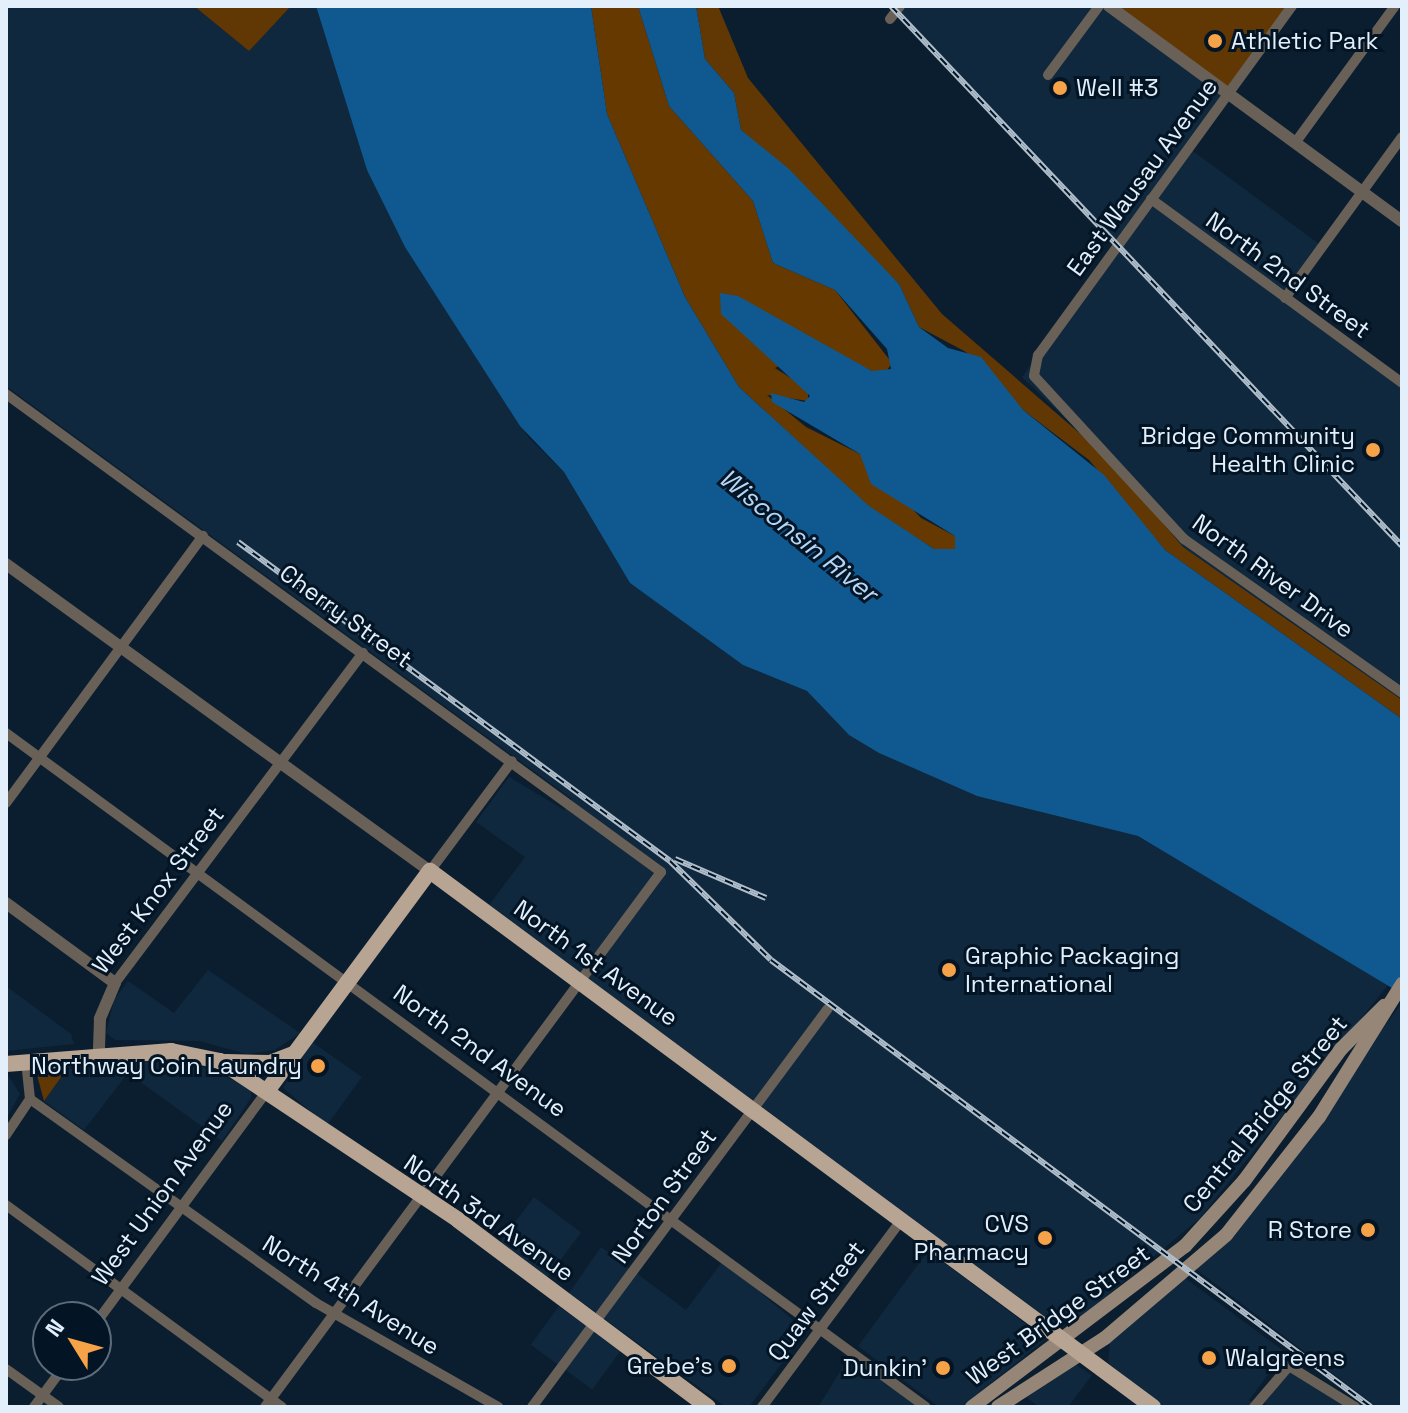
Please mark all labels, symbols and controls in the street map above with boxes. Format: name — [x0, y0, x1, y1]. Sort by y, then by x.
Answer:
place label: Athletic Park — [1231, 27, 1378, 55]
marker: Athletic Park — [1206, 32, 1224, 50]
street label: East Wausau Avenue — [1061, 73, 1223, 281]
place label: Well #3 — [1076, 74, 1158, 102]
marker: Well #3 — [1051, 79, 1069, 97]
street label: North 2nd Street — [1200, 206, 1376, 344]
place label: Bridge Community Health Clinic — [1141, 422, 1355, 478]
marker: Bridge Community Health Clinic — [1362, 439, 1384, 461]
water label: Wisconsin River — [713, 463, 883, 609]
street label: North River Drive — [1187, 508, 1359, 644]
street label: Cherry Street — [274, 558, 418, 674]
street label: West Knox Street — [86, 801, 230, 979]
street label: North 1st Avenue — [508, 894, 684, 1032]
place label: Graphic Packaging International — [965, 942, 1179, 998]
marker: Graphic Packaging International — [940, 961, 958, 979]
street label: North 2nd Avenue — [388, 978, 572, 1124]
street label: Central Bridge Street — [1177, 1010, 1353, 1218]
place label: Northway Coin Laundry — [31, 1052, 302, 1080]
marker: Northway Coin Laundry — [309, 1057, 327, 1075]
street label: West Union Avenue — [85, 1095, 239, 1291]
street label: Norton Street — [605, 1123, 723, 1269]
street label: North 3rd Avenue — [398, 1148, 580, 1288]
place label: CVS Pharmacy — [914, 1210, 1029, 1266]
place label: R Store — [1268, 1216, 1352, 1244]
marker: R Store — [1359, 1221, 1377, 1239]
street label: North 4th Avenue — [257, 1229, 445, 1361]
marker: CVS Pharmacy — [1036, 1229, 1054, 1247]
street label: Quaw Street — [761, 1235, 871, 1367]
street label: West Bridge Street — [961, 1239, 1155, 1391]
north arrow — [32, 1301, 112, 1381]
text: N — [39, 1313, 70, 1342]
place label: Walgreens — [1225, 1344, 1345, 1372]
marker: Walgreens — [1200, 1349, 1218, 1367]
place label: Grebe's — [627, 1352, 713, 1380]
place label: Dunkin' — [843, 1354, 927, 1382]
marker: Grebe's — [720, 1357, 738, 1375]
marker: Dunkin' — [934, 1359, 952, 1377]

